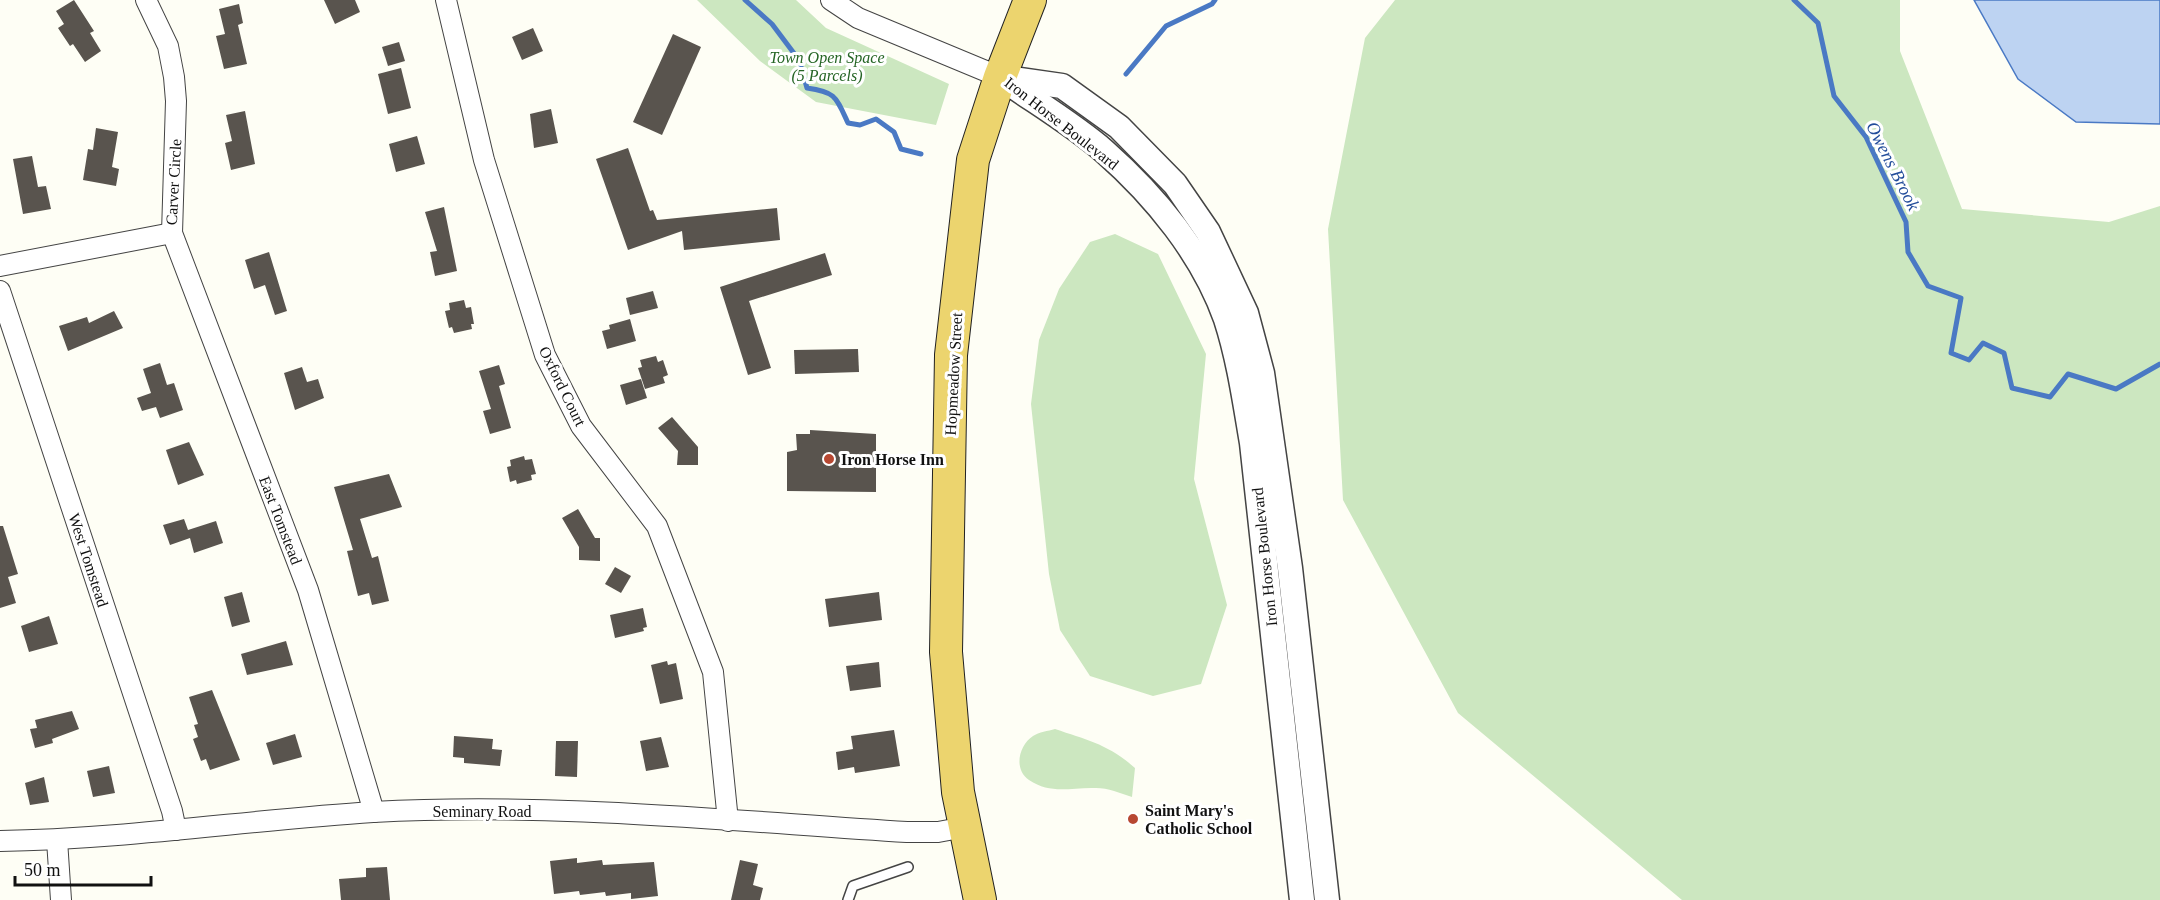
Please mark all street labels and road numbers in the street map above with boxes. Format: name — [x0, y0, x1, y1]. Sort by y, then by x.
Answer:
street label: Iron Horse Boulevard — [1001, 74, 1122, 173]
street label: Carver Circle — [163, 138, 184, 226]
street label: Hopmeadow Street — [942, 312, 966, 436]
street label: Oxford Court — [536, 344, 589, 429]
street label: East Tomstead — [256, 474, 305, 567]
street label: Iron Horse Boulevard — [1249, 487, 1280, 627]
street label: West Tomstead — [65, 511, 112, 609]
street label: Seminary Road — [432, 803, 532, 821]

